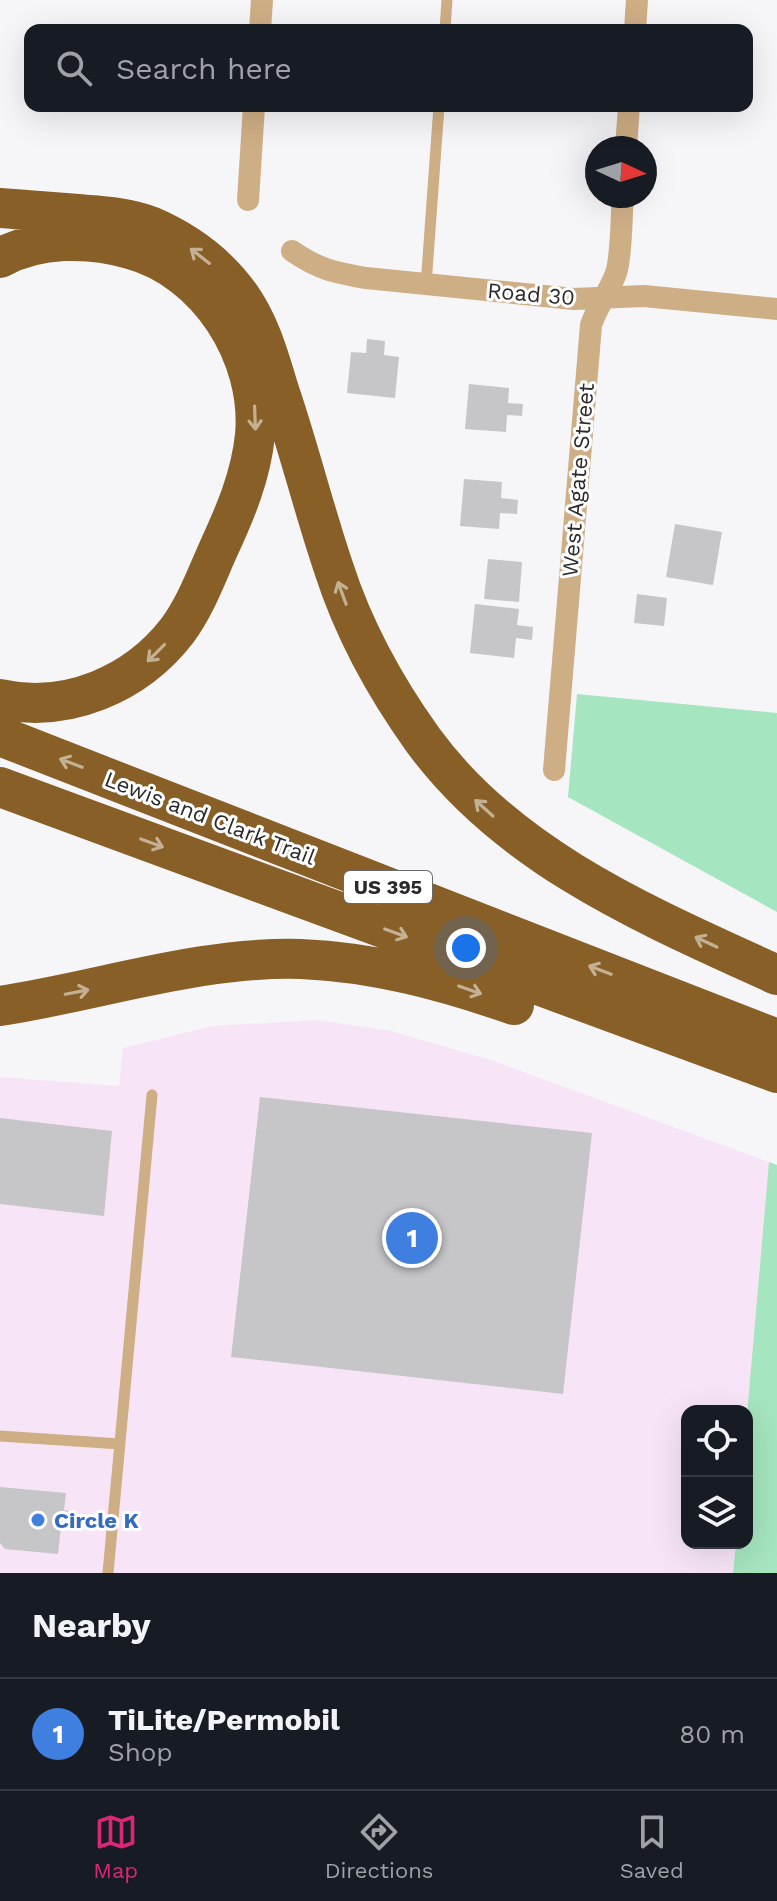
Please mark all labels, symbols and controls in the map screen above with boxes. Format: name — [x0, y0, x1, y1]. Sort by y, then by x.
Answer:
search box — [24, 24, 753, 112]
icon: search — [52, 46, 96, 90]
text: Search here — [116, 51, 292, 86]
north arrow — [585, 136, 657, 208]
one-way arrow — [190, 247, 211, 264]
street label: Road 30 — [486, 278, 576, 310]
street label: West Agate Street — [557, 382, 599, 578]
one-way arrow — [247, 404, 262, 431]
one-way arrow — [334, 581, 349, 606]
one-way arrow — [147, 643, 166, 662]
one-way arrow — [59, 755, 84, 770]
street label: Lewis and Clark Trail — [101, 766, 319, 870]
one-way arrow — [475, 800, 495, 818]
one-way arrow — [139, 837, 164, 851]
road number: US 395 — [344, 871, 432, 903]
one-way arrow — [383, 927, 408, 941]
your location — [446, 928, 486, 968]
one-way arrow — [694, 934, 718, 949]
one-way arrow — [588, 962, 613, 976]
one-way arrow — [63, 983, 89, 998]
one-way arrow — [458, 984, 483, 999]
pin: 1 — [386, 1208, 438, 1268]
map controls — [681, 1405, 753, 1549]
button: locate — [681, 1405, 753, 1477]
button: layers — [681, 1477, 753, 1549]
place label: Circle K — [54, 1508, 139, 1533]
marker: Circle K — [29, 1511, 47, 1529]
text: Nearby — [32, 1605, 151, 1645]
text: TiLite/Permobil — [108, 1702, 340, 1737]
text: 1 — [52, 1719, 64, 1749]
text: 80 m — [679, 1719, 745, 1749]
text: Shop — [108, 1737, 173, 1767]
tab: Map — [93, 1810, 138, 1883]
tab: Directions — [325, 1810, 433, 1883]
tab: Saved — [620, 1810, 684, 1883]

